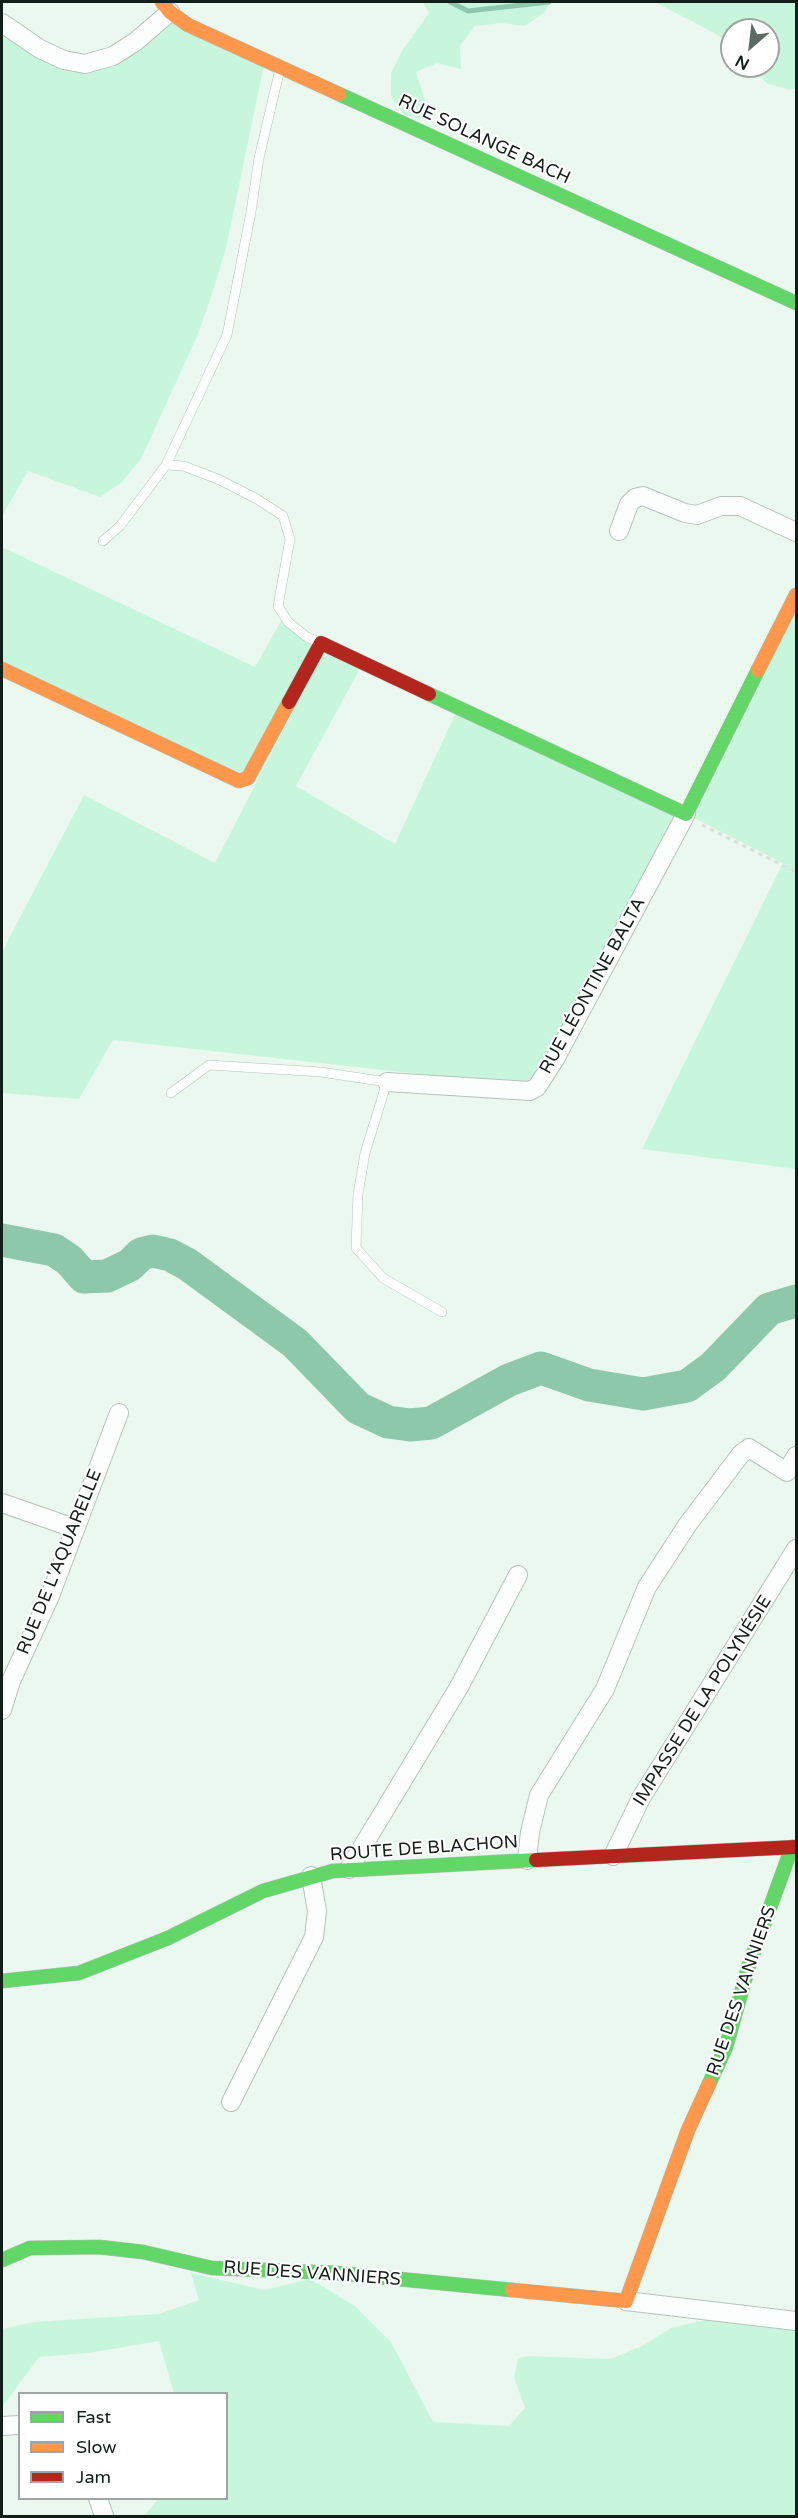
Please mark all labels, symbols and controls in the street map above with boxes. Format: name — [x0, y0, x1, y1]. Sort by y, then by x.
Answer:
north arrow — [720, 18, 780, 78]
text: N — [732, 50, 753, 74]
street label: RUE SOLANGE BACH — [394, 91, 574, 189]
street label: RUE LÉONTINE BALTA — [535, 894, 651, 1078]
street label: RUE DE L'AQUARELLE — [13, 1466, 107, 1658]
street label: IMPASSE DE LA POLYNÉSIE — [629, 1592, 777, 1810]
street label: ROUTE DE BLACHON — [329, 1832, 519, 1866]
street label: RUE DES VANNIERS — [703, 1903, 781, 2079]
street label: RUE DES VANNIERS — [222, 2257, 402, 2291]
legend — [18, 2392, 228, 2500]
text: Fast — [76, 2406, 111, 2428]
text: Slow — [76, 2436, 117, 2458]
text: Jam — [76, 2466, 111, 2488]

